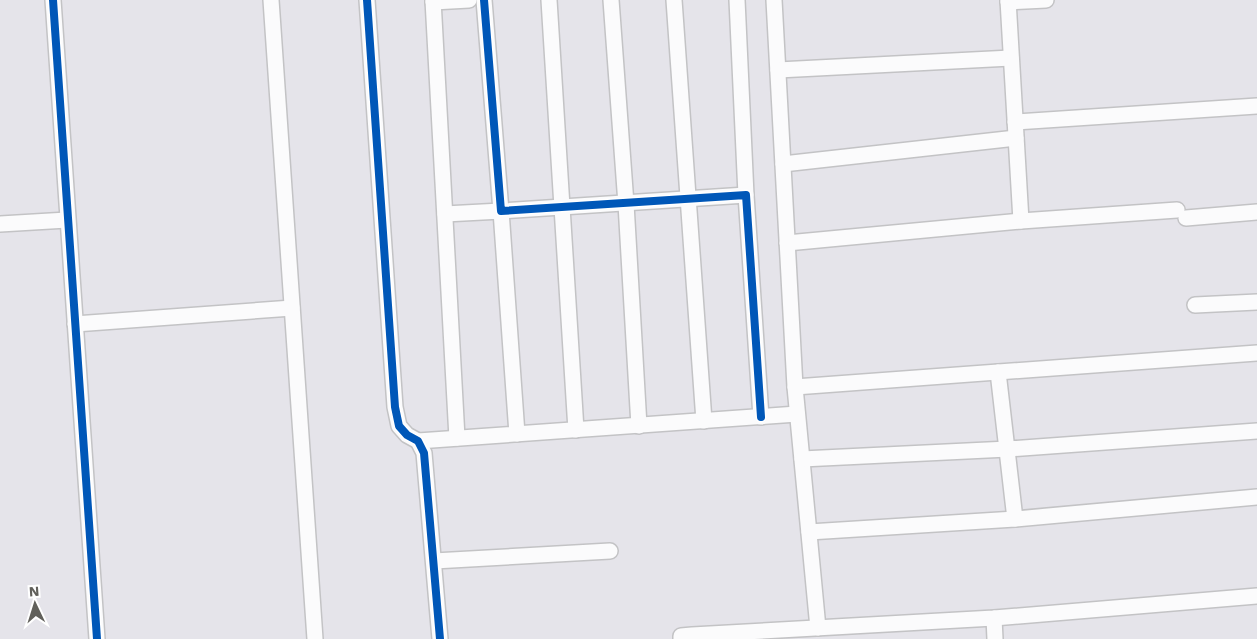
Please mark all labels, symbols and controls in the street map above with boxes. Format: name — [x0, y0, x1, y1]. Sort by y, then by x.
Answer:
north arrow — [10, 579, 60, 629]
text: N — [28, 583, 40, 599]

